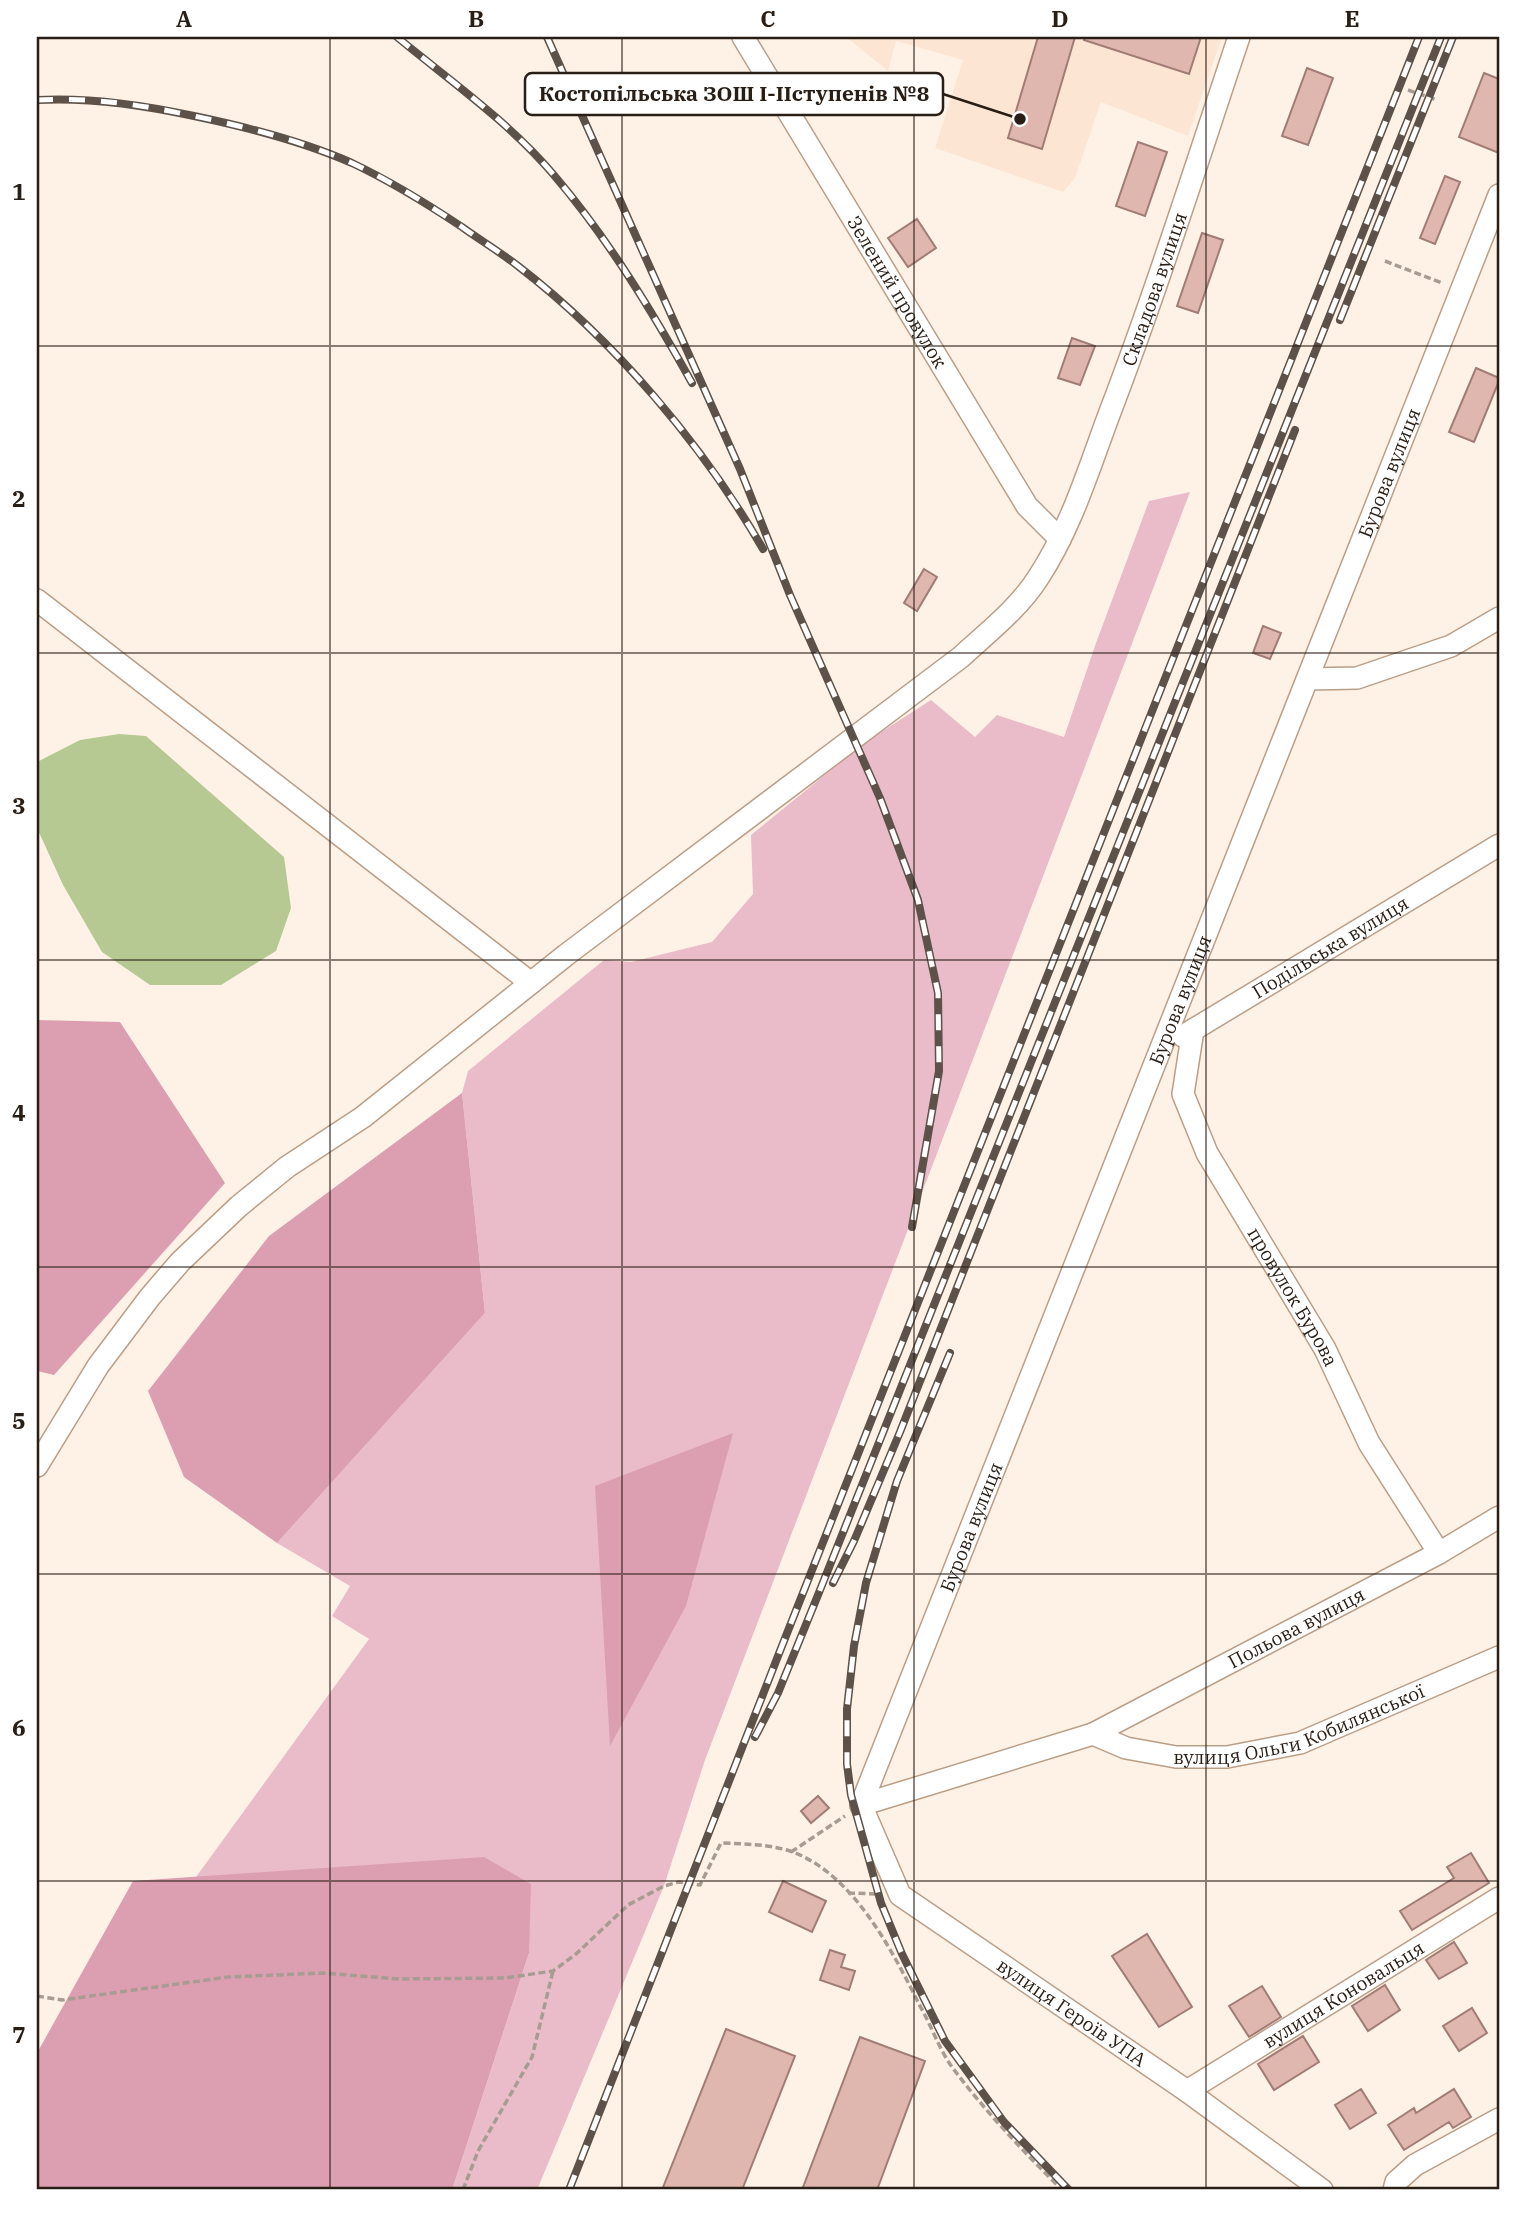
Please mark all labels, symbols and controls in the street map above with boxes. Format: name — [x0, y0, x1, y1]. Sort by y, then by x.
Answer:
text: A — [176, 3, 192, 33]
text: B — [468, 3, 484, 33]
text: C — [760, 3, 776, 33]
text: D — [1051, 3, 1069, 33]
text: E — [1344, 3, 1360, 33]
callout: Костопільська ЗОШ І-ІІступенів №8 — [525, 73, 943, 115]
text: Костопільська ЗОШ І-ІІступенів №8 — [539, 79, 929, 107]
text: 1 — [12, 176, 26, 206]
street label: Складова вулиця — [1116, 209, 1192, 369]
street label: Зелений провулок — [842, 211, 953, 372]
street label: Бурова вулиця — [1352, 405, 1425, 541]
text: 2 — [12, 483, 26, 513]
text: 3 — [12, 790, 26, 820]
street label: Подільська вулиця — [1248, 891, 1413, 1003]
street label: Бурова вулиця — [1144, 932, 1216, 1068]
text: 4 — [12, 1097, 26, 1127]
street label: провулок Бурова — [1242, 1223, 1343, 1370]
text: 5 — [12, 1405, 26, 1435]
street label: Бурова вулиця — [935, 1459, 1008, 1595]
street label: Польова вулиця — [1224, 1582, 1369, 1673]
street label: вулиця Ольги Кобилянської — [1173, 1679, 1428, 1769]
text: 6 — [12, 1712, 26, 1742]
street label: вулиця Коновальця — [1258, 1935, 1429, 2053]
street label: вулиця Героїв УПА — [992, 1953, 1151, 2072]
text: 7 — [12, 2019, 26, 2049]

